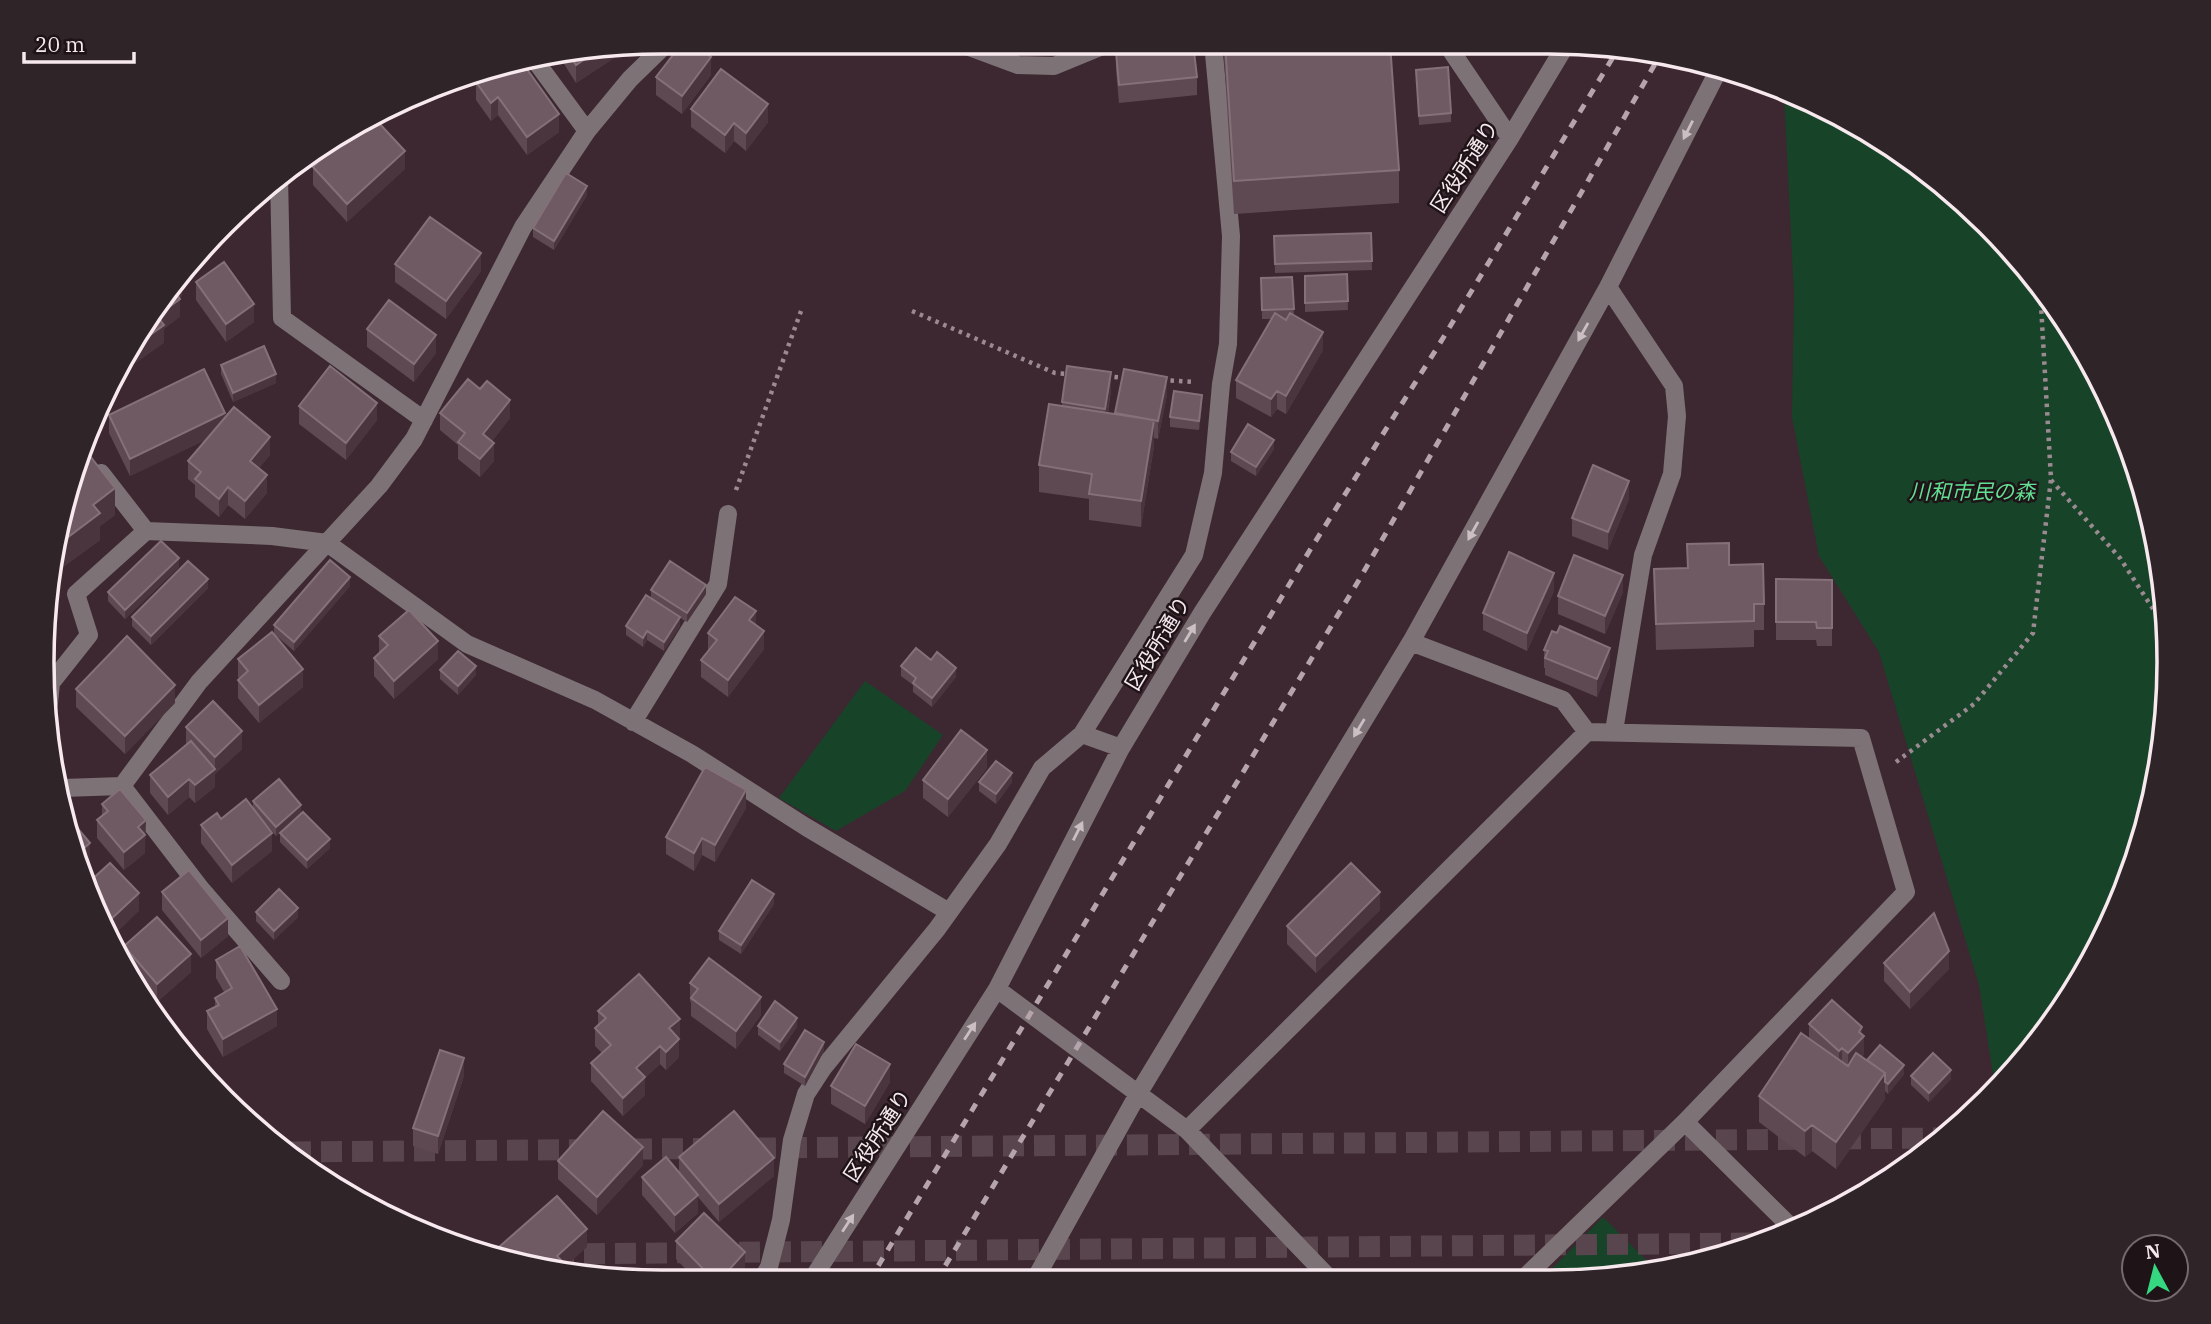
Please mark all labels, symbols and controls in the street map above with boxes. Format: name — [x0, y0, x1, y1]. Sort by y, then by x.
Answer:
scale bar — [24, 21, 135, 65]
text: 20 m — [35, 30, 85, 58]
street label: 区役所通り — [1424, 114, 1504, 218]
one-way arrow — [1682, 120, 1693, 140]
one-way arrow — [1577, 322, 1589, 342]
park label: 川和市民の森 — [1909, 477, 2037, 505]
one-way arrow — [1467, 521, 1479, 541]
street label: 区役所通り — [1118, 591, 1196, 695]
one-way arrow — [1183, 624, 1196, 643]
one-way arrow — [1353, 718, 1366, 737]
one-way arrow — [1072, 821, 1084, 841]
one-way arrow — [963, 1022, 976, 1041]
street label: 区役所通り — [837, 1083, 917, 1187]
one-way arrow — [841, 1213, 854, 1233]
north arrow — [2120, 1233, 2190, 1303]
text: N — [2144, 1238, 2162, 1264]

